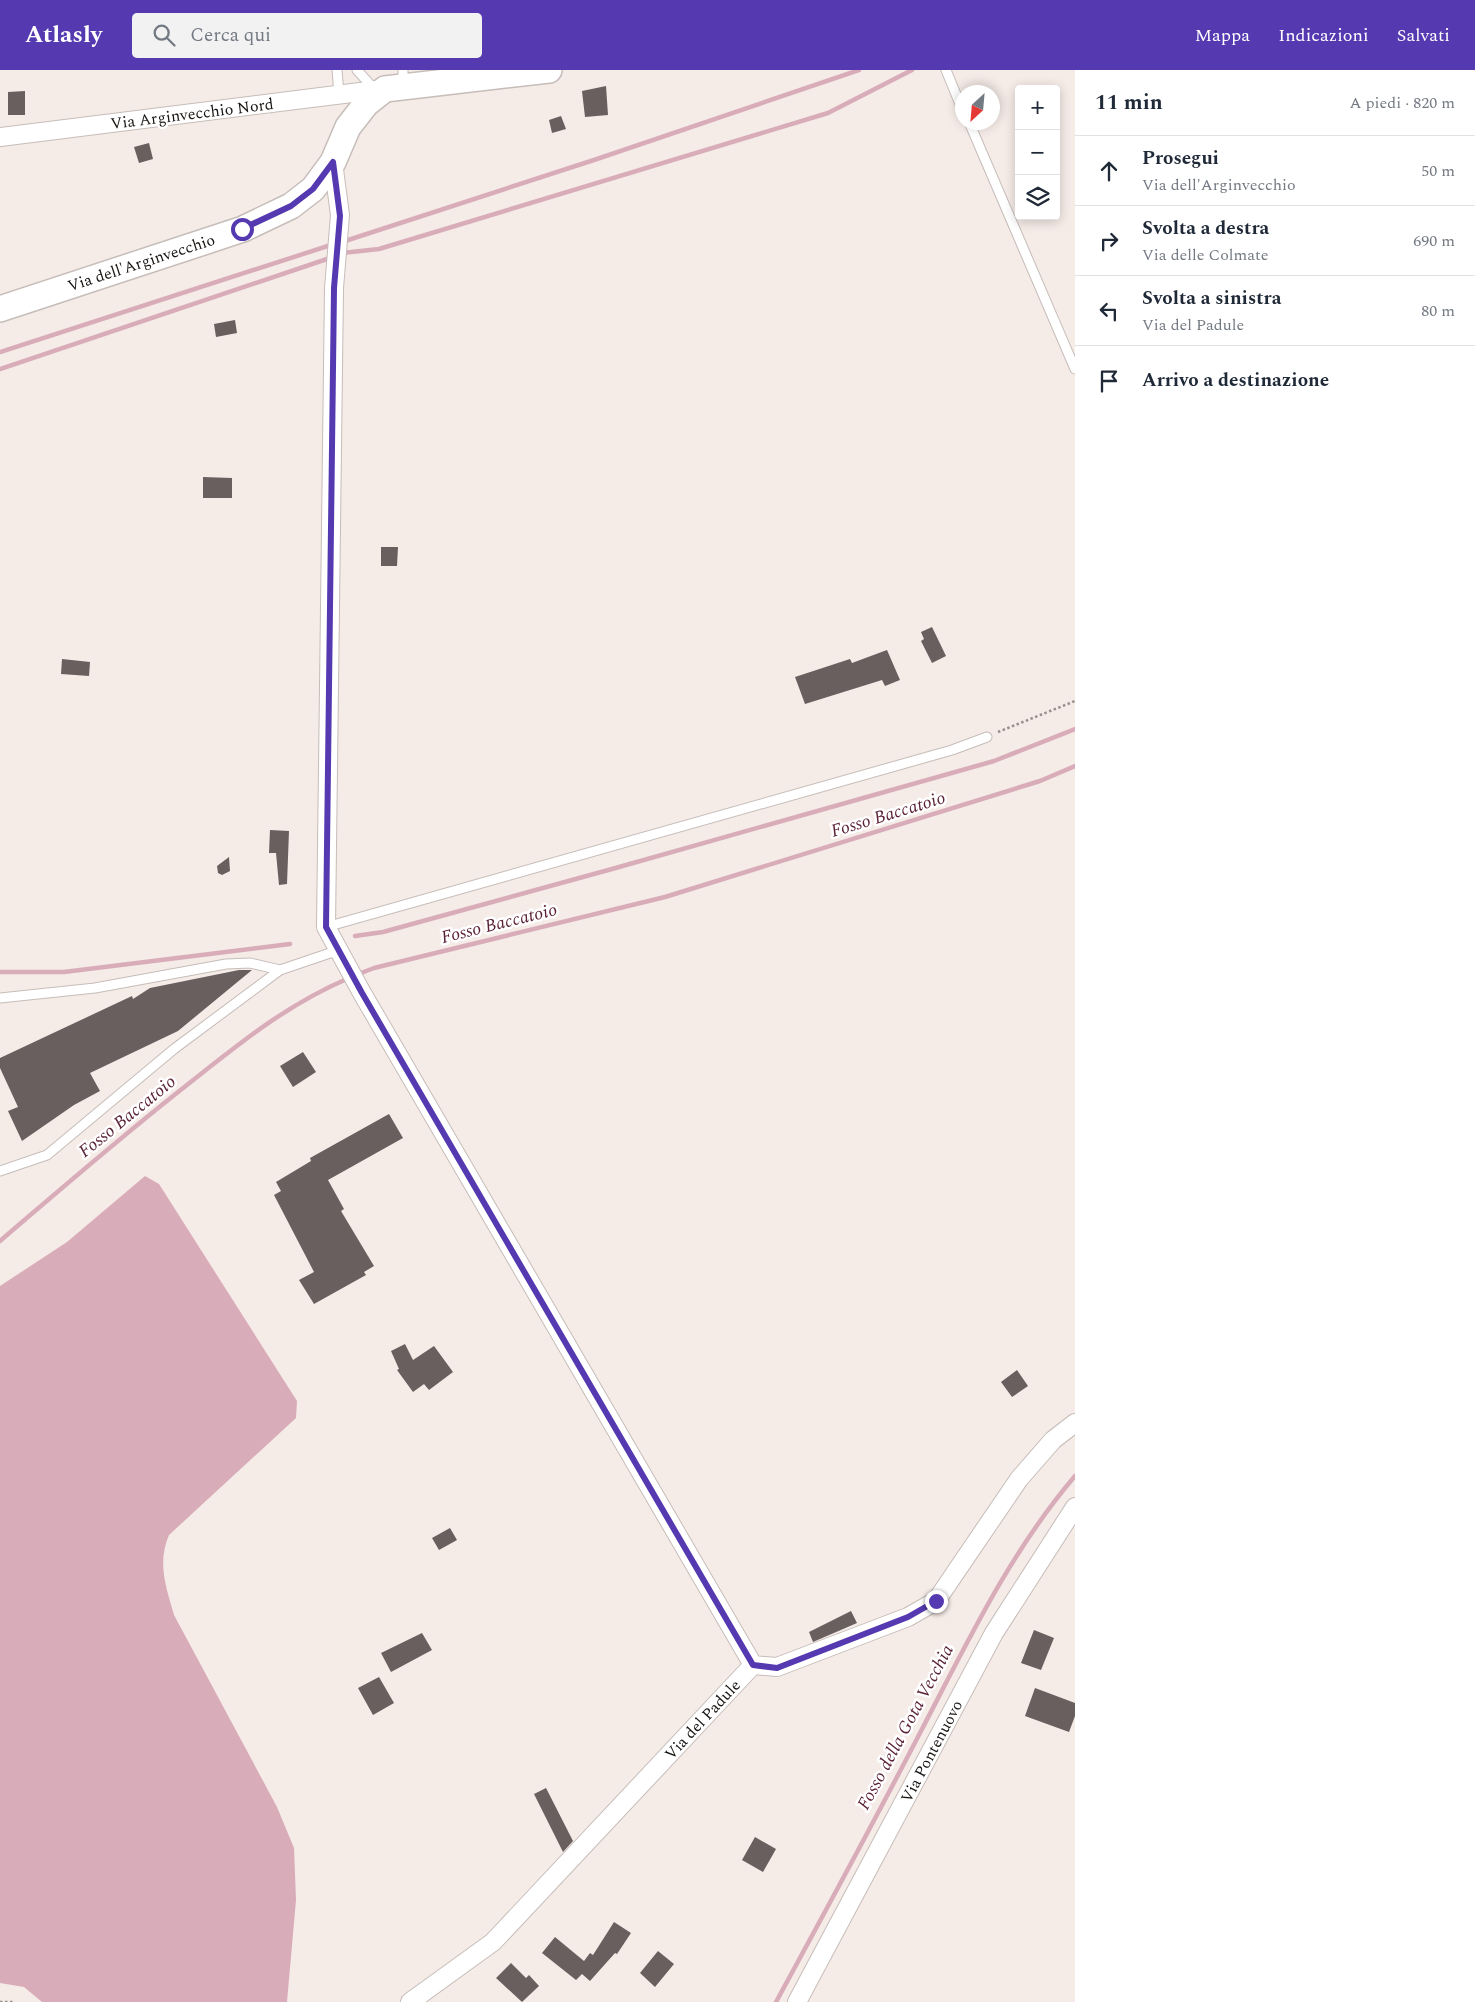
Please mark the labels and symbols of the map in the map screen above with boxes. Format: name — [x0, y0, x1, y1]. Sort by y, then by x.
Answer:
north arrow — [955, 85, 1000, 130]
street label: Via Arginvecchio Nord — [109, 92, 275, 136]
route start — [231, 218, 254, 241]
street label: Via dell'Arginvecchio — [65, 228, 218, 298]
water label: Fosso Baccatoio — [827, 784, 949, 845]
water label: Fosso Baccatoio — [438, 896, 560, 951]
water label: Fosso Baccatoio — [73, 1069, 182, 1164]
route end — [925, 1590, 948, 1613]
water label: Fosso della Gota Vecchia — [850, 1640, 961, 1815]
street label: Via del Padule — [659, 1674, 746, 1765]
street label: Via Pontenuovo — [895, 1696, 969, 1807]

